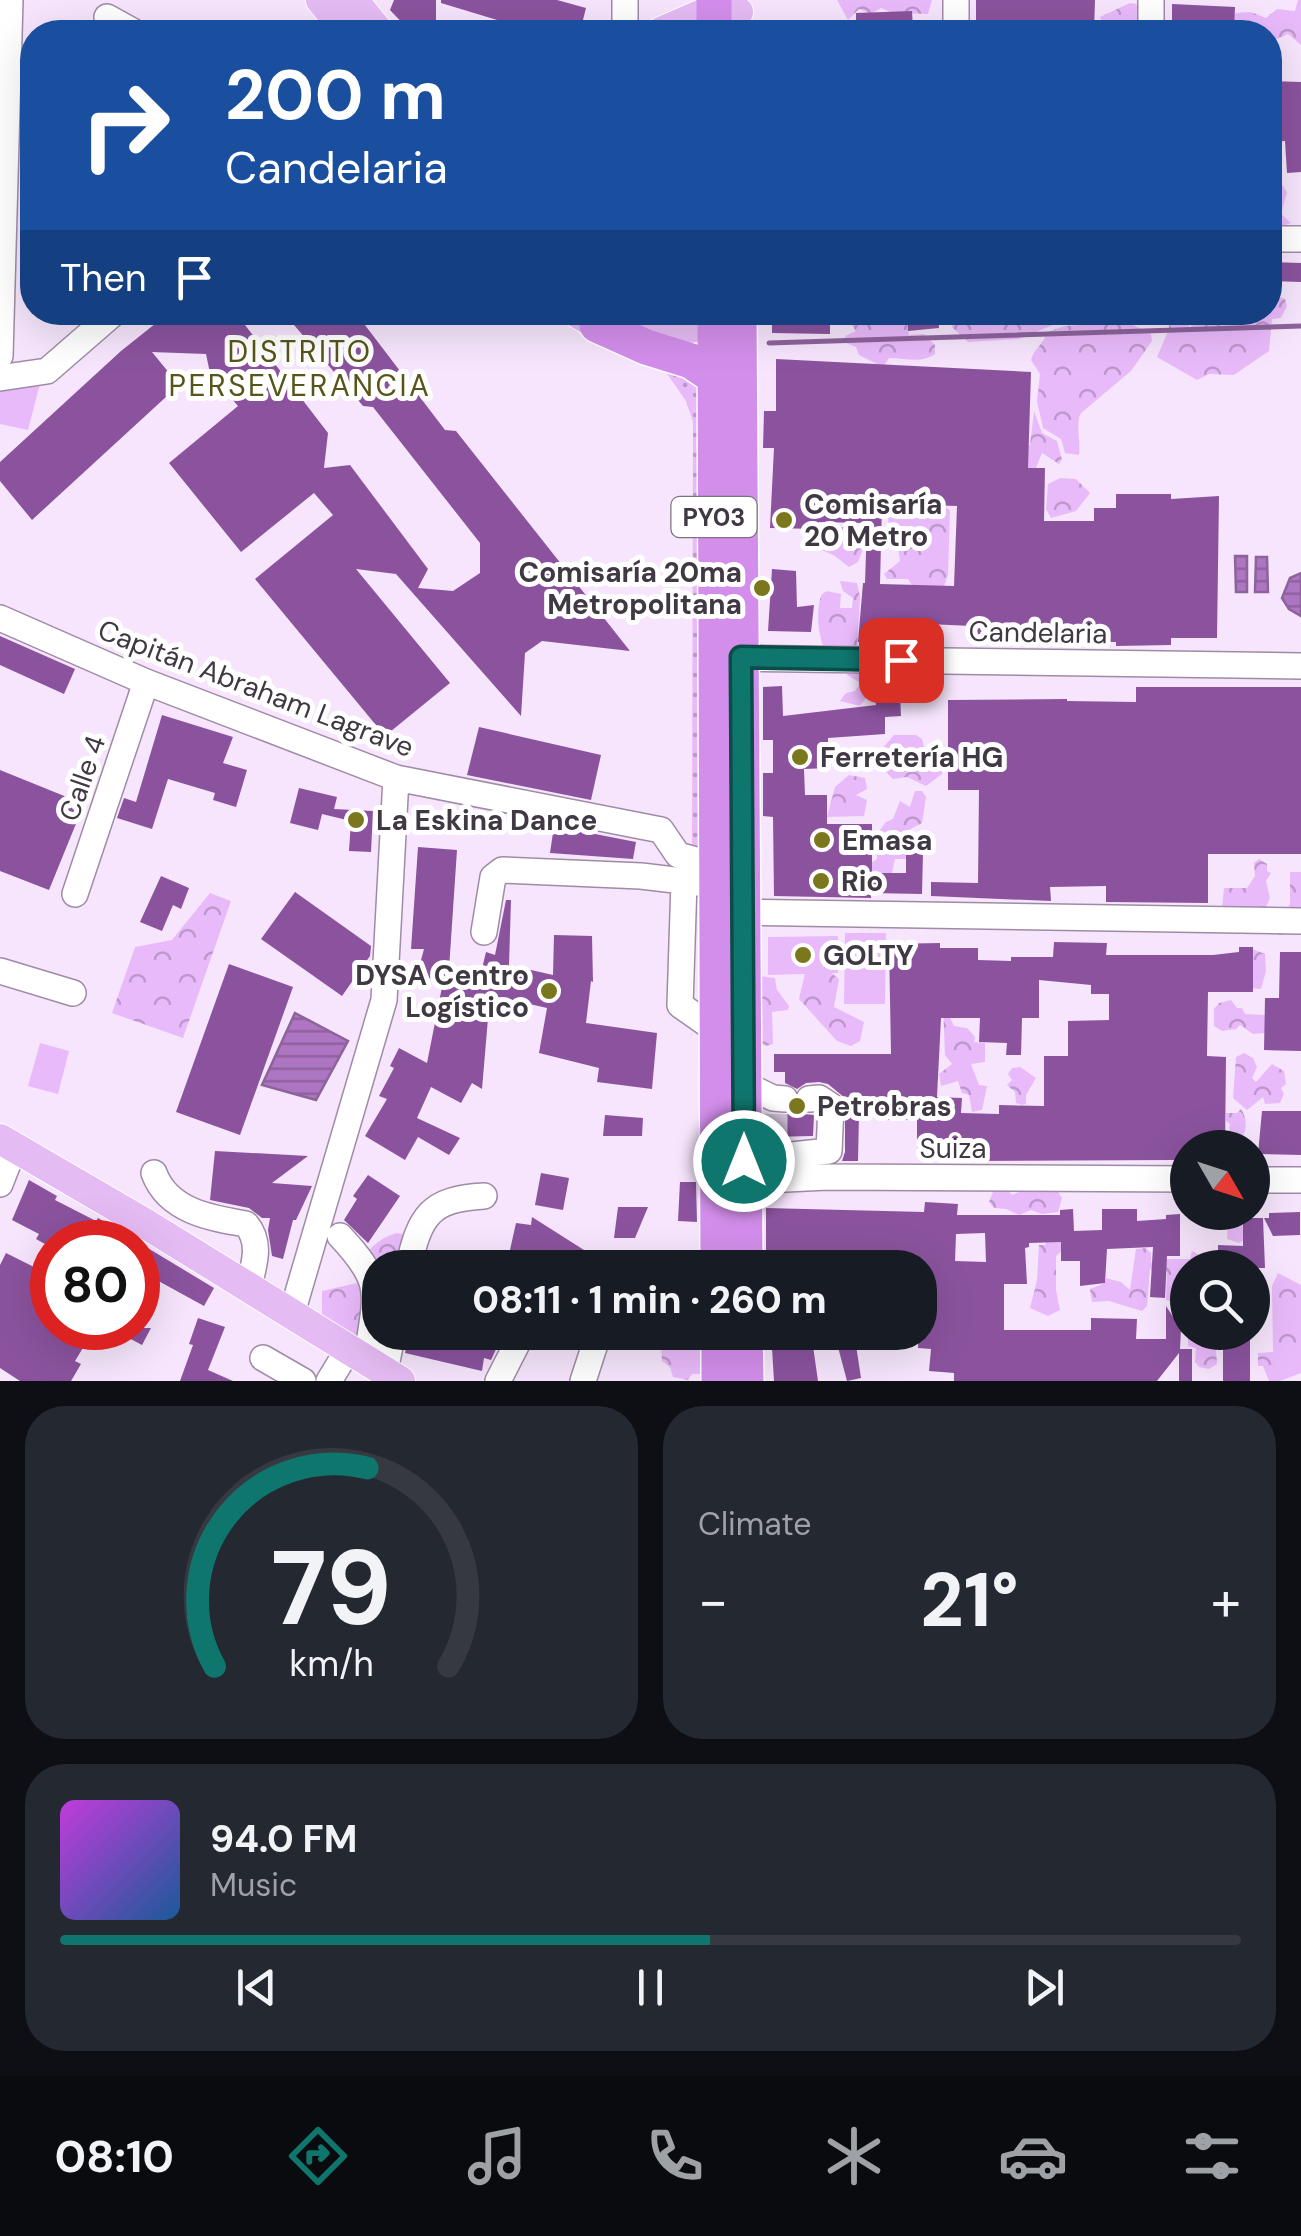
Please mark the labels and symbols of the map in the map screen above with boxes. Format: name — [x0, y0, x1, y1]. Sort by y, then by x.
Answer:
district label: DISTRITO PERSEVERANCIA — [169, 332, 431, 405]
place label: Comisaría 20 Metro — [804, 486, 942, 555]
road number: PY03 — [672, 497, 756, 537]
marker: Comisaría 20 Metro — [773, 509, 795, 531]
place label: Comisaría 20ma Metropolitana — [519, 554, 742, 623]
marker: Comisaría 20ma Metropolitana — [751, 577, 773, 599]
street label: Capitán Abraham Lagrave — [93, 611, 419, 766]
street label: Candelaria — [968, 613, 1108, 652]
pin — [859, 618, 944, 703]
street label: Calle 4 — [51, 730, 114, 826]
place label: Ferretería HG — [820, 739, 1003, 776]
marker: Ferretería HG — [789, 746, 811, 768]
place label: La Eskina Dance — [376, 802, 597, 839]
marker: La Eskina Dance — [345, 809, 367, 831]
place label: Emasa — [842, 822, 932, 859]
marker: Emasa — [811, 829, 833, 851]
place label: Rio — [841, 863, 883, 900]
marker: Rio — [810, 870, 832, 892]
place label: GOLTY — [823, 937, 914, 974]
marker: GOLTY — [792, 944, 814, 966]
place label: DYSA Centro Logístico — [355, 957, 529, 1026]
marker: DYSA Centro Logístico — [538, 980, 560, 1002]
place label: Petrobras — [817, 1088, 952, 1125]
marker: Petrobras — [786, 1095, 808, 1117]
position arrow — [692, 1109, 796, 1213]
street label: Suiza — [919, 1130, 987, 1167]
north arrow — [1170, 1130, 1270, 1230]
speed limit sign: 80 — [30, 1220, 160, 1350]

